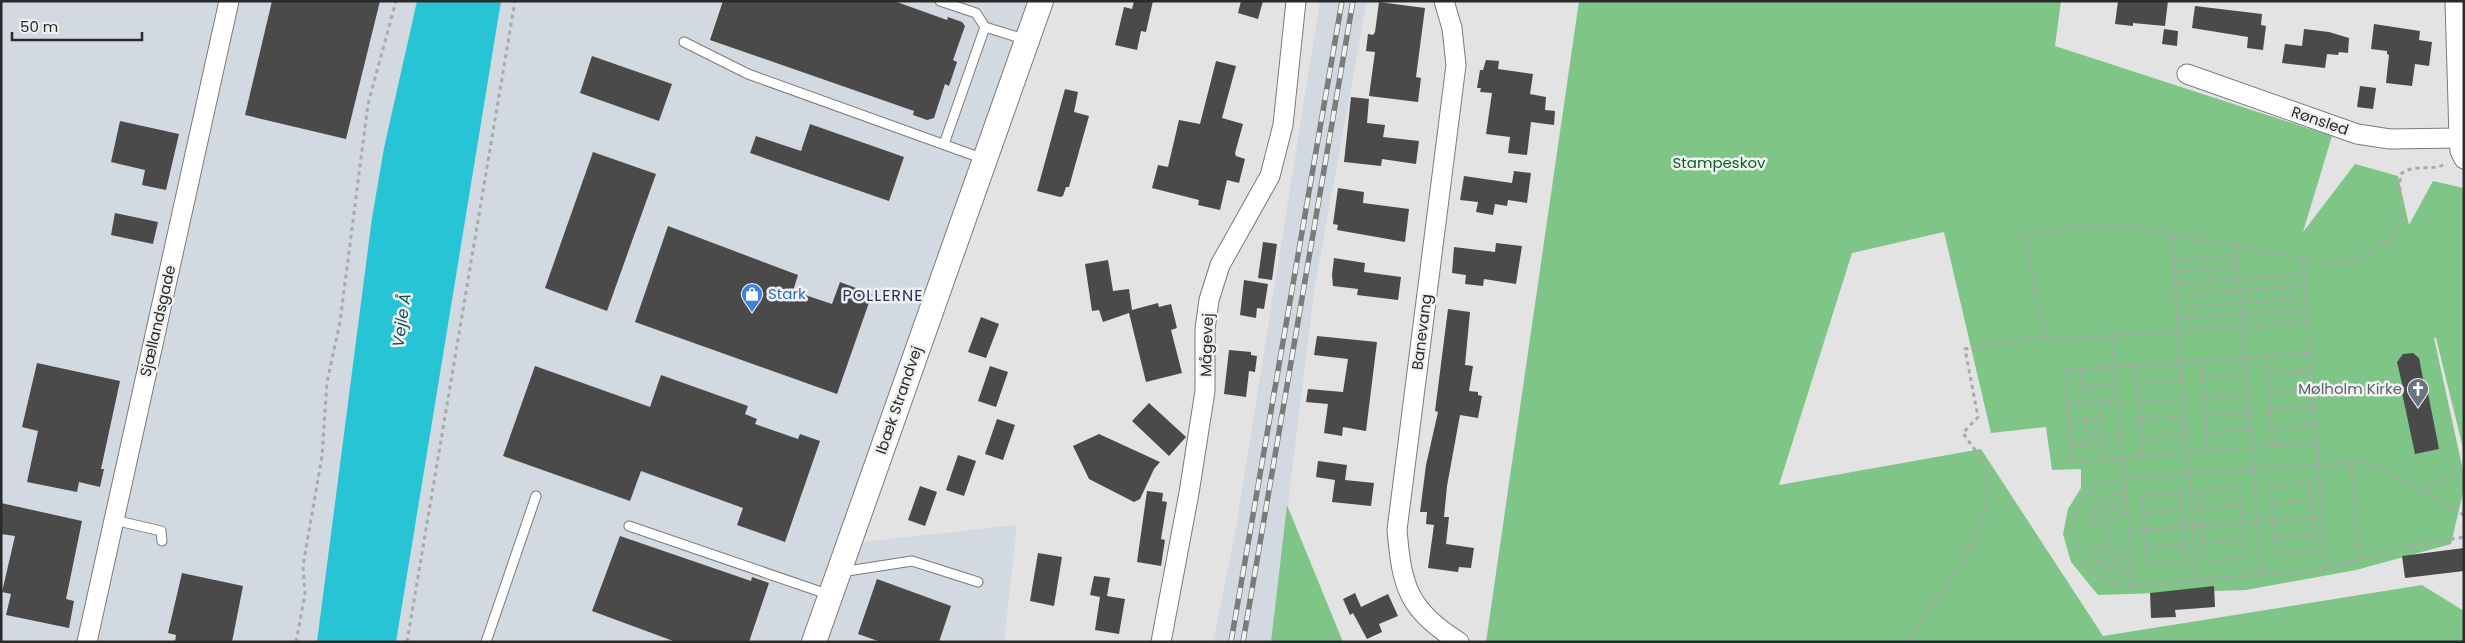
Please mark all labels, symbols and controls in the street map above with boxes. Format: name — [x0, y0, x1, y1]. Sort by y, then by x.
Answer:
scale bar — [12, 10, 142, 42]
text: 50 m — [20, 16, 58, 37]
street label: Rønsled — [2289, 101, 2352, 140]
park label: Stampeskov — [1673, 152, 1766, 173]
street label: Sjællandsgade — [134, 263, 181, 379]
shop icon: Stark — [740, 282, 764, 313]
place label: Stark — [768, 283, 806, 304]
district label: POLLERNE — [842, 284, 924, 307]
water label: Vejle Å — [386, 292, 417, 348]
street label: Banevang — [1406, 293, 1437, 371]
street label: Mågevej — [1195, 313, 1218, 377]
street label: Ibæk Strandvej — [870, 343, 927, 457]
church icon: Mølholm Kirke — [2406, 377, 2430, 408]
place label: Mølholm Kirke — [2298, 378, 2402, 399]

